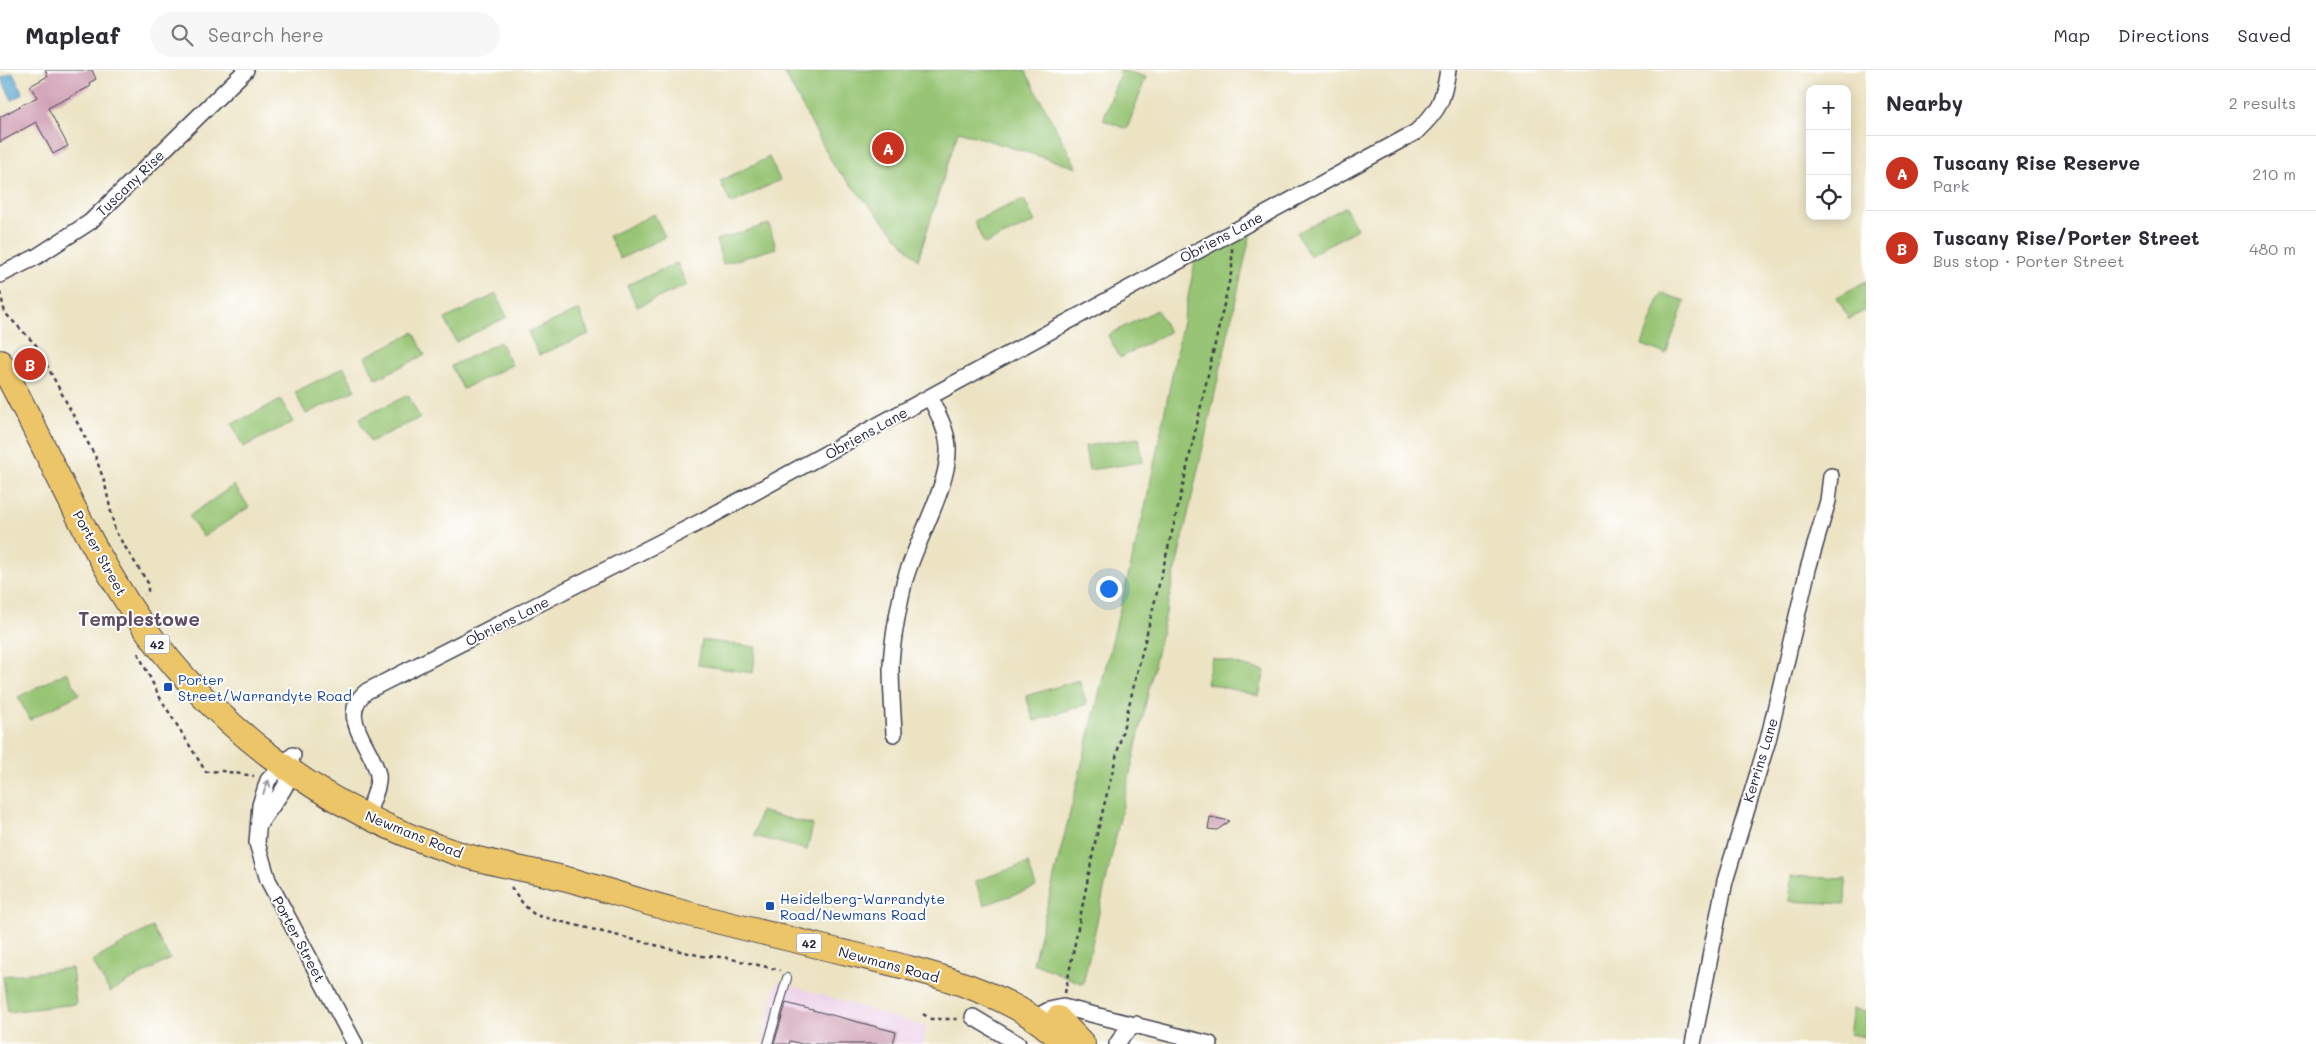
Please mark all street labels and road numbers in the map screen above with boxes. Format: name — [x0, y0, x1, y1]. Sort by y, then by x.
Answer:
street label: Tuscany Rise — [92, 146, 168, 220]
street label: Obriens Lane — [1176, 207, 1266, 267]
street label: Obriens Lane — [821, 402, 911, 464]
street label: Porter Street — [69, 507, 131, 599]
street label: Obriens Lane — [462, 592, 552, 650]
road number: 42 — [144, 634, 170, 654]
street label: Kerrins Lane — [1738, 716, 1782, 804]
street label: Newmans Road — [362, 806, 466, 862]
street label: Porter Street — [268, 893, 330, 985]
road number: 42 — [796, 934, 822, 952]
street label: Newmans Road — [836, 941, 942, 987]

